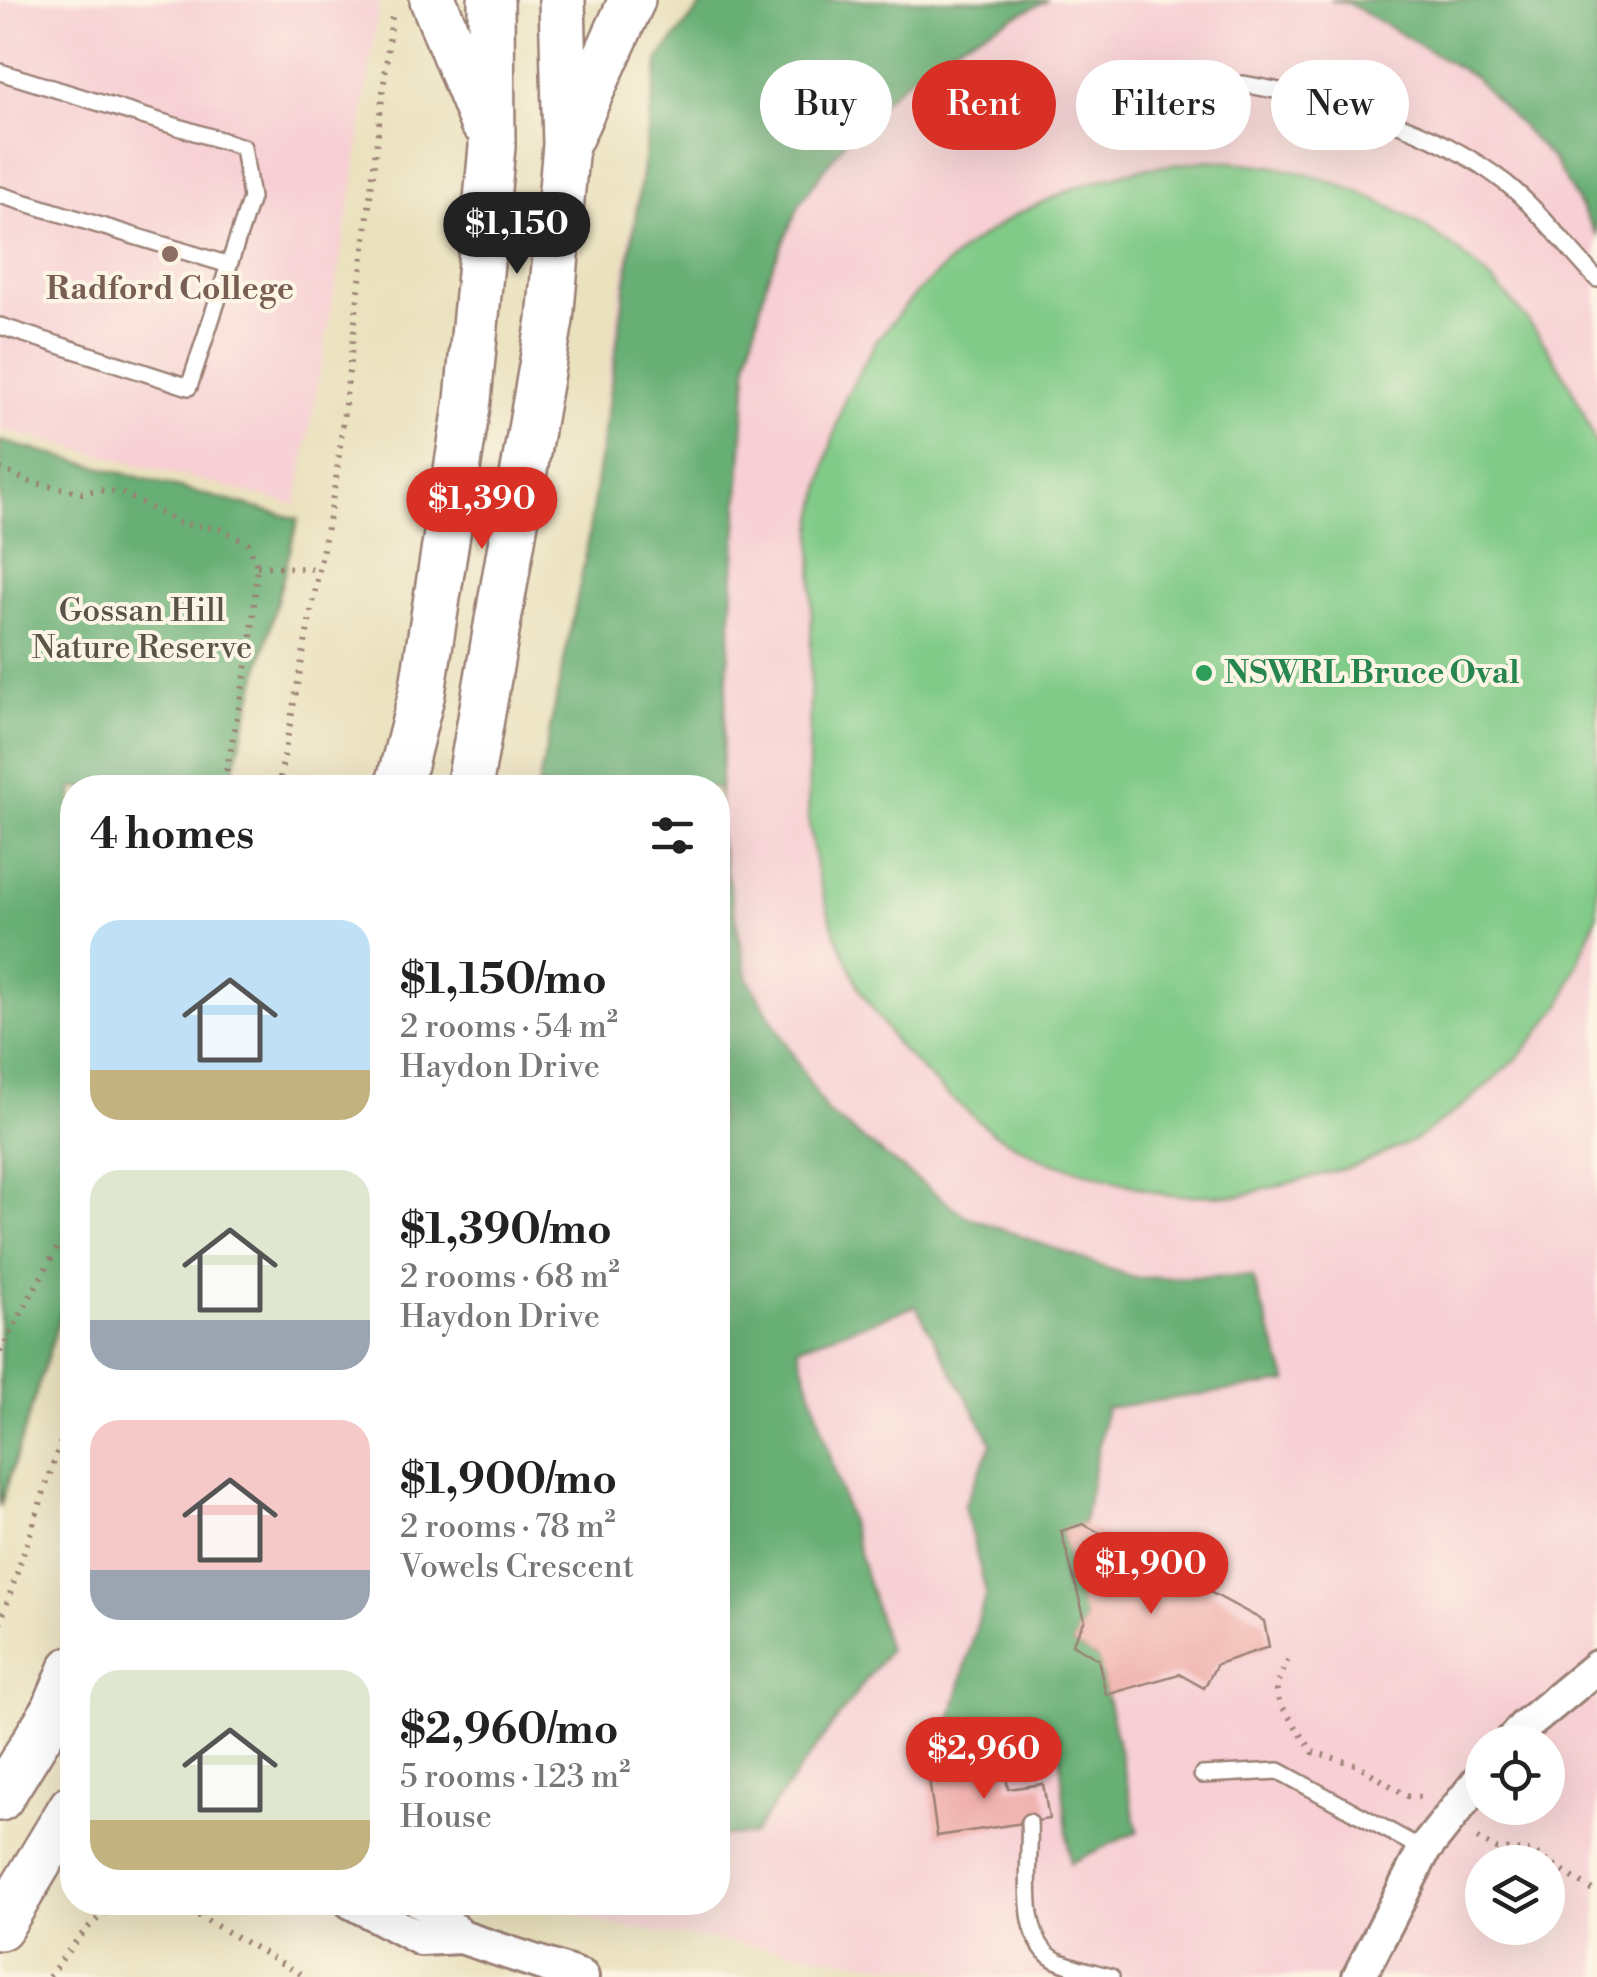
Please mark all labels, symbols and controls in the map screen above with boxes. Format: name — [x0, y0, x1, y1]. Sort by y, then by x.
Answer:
chip: Buy — [760, 60, 892, 150]
chip: Rent — [912, 60, 1056, 150]
chip: Filters — [1076, 60, 1251, 150]
chip: New — [1271, 60, 1409, 150]
pin: $1,150 — [436, 192, 598, 277]
text: $1,150 — [465, 204, 569, 244]
marker: Radford College — [159, 243, 181, 265]
place label: Radford College — [46, 269, 294, 309]
pin: $1,390 — [401, 467, 563, 552]
text: $1,390 — [428, 479, 536, 519]
park label: Gossan Hill Nature Reserve — [32, 591, 252, 668]
place label: NSWRL Bruce Oval — [1224, 653, 1520, 693]
marker: NSWRL Bruce Oval — [1193, 662, 1215, 684]
icon: filters — [645, 808, 700, 863]
text: 4 homes — [90, 809, 254, 862]
text: $1,150/mo — [400, 954, 607, 1007]
icon: home — [170, 960, 290, 1080]
text: 2 rooms · 54 m² — [400, 1007, 618, 1047]
text: Haydon Drive — [400, 1047, 600, 1087]
text: $1,390/mo — [400, 1204, 612, 1257]
icon: home — [170, 1210, 290, 1330]
text: 2 rooms · 68 m² — [400, 1257, 620, 1297]
text: Haydon Drive — [400, 1297, 600, 1337]
text: $1,900/mo — [400, 1454, 617, 1507]
icon: home — [170, 1460, 290, 1580]
text: 2 rooms · 78 m² — [400, 1507, 616, 1547]
pin: $1,900 — [1070, 1532, 1232, 1617]
text: $1,900 — [1095, 1544, 1207, 1584]
text: Vowels Crescent — [400, 1547, 634, 1587]
text: $2,960/mo — [400, 1704, 619, 1757]
icon: home — [170, 1710, 290, 1830]
pin: $2,960 — [903, 1717, 1065, 1802]
map controls — [1465, 1725, 1565, 1945]
button: locate — [1465, 1725, 1565, 1825]
text: $2,960 — [928, 1729, 1040, 1769]
text: 5 rooms · 123 m² — [400, 1757, 630, 1797]
text: House — [400, 1797, 492, 1837]
button: layers — [1465, 1845, 1565, 1945]

